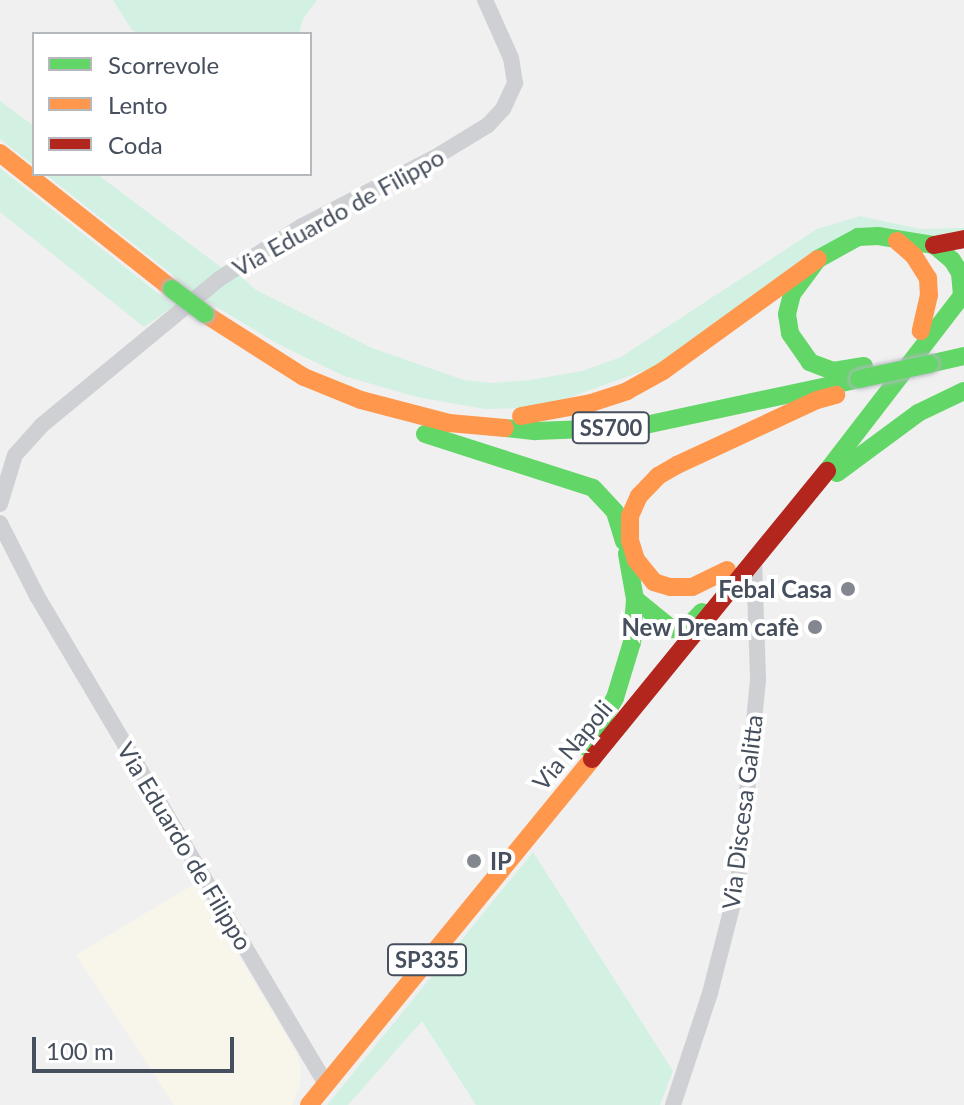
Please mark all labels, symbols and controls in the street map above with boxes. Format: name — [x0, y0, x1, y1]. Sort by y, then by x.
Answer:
legend — [32, 32, 312, 176]
text: Scorrevole — [108, 50, 219, 79]
text: Lento — [108, 90, 168, 119]
text: Coda — [108, 130, 163, 159]
street label: Via Eduardo de Filippo — [227, 142, 449, 282]
road number: SS700 — [571, 410, 651, 446]
place label: Febal Casa — [718, 575, 832, 603]
marker: Febal Casa — [839, 580, 857, 598]
place label: New Dream cafè — [621, 613, 799, 641]
marker: New Dream cafè — [806, 618, 824, 636]
street label: Via Napoli — [526, 694, 618, 796]
street label: Via Discesa Galitta — [716, 713, 768, 911]
street label: Via Eduardo de Filippo — [112, 737, 258, 955]
place label: IP — [490, 847, 512, 875]
marker: IP — [465, 852, 483, 870]
road number: SP335 — [387, 942, 467, 978]
scale bar — [36, 1021, 238, 1071]
text: 100 m — [46, 1036, 114, 1065]

